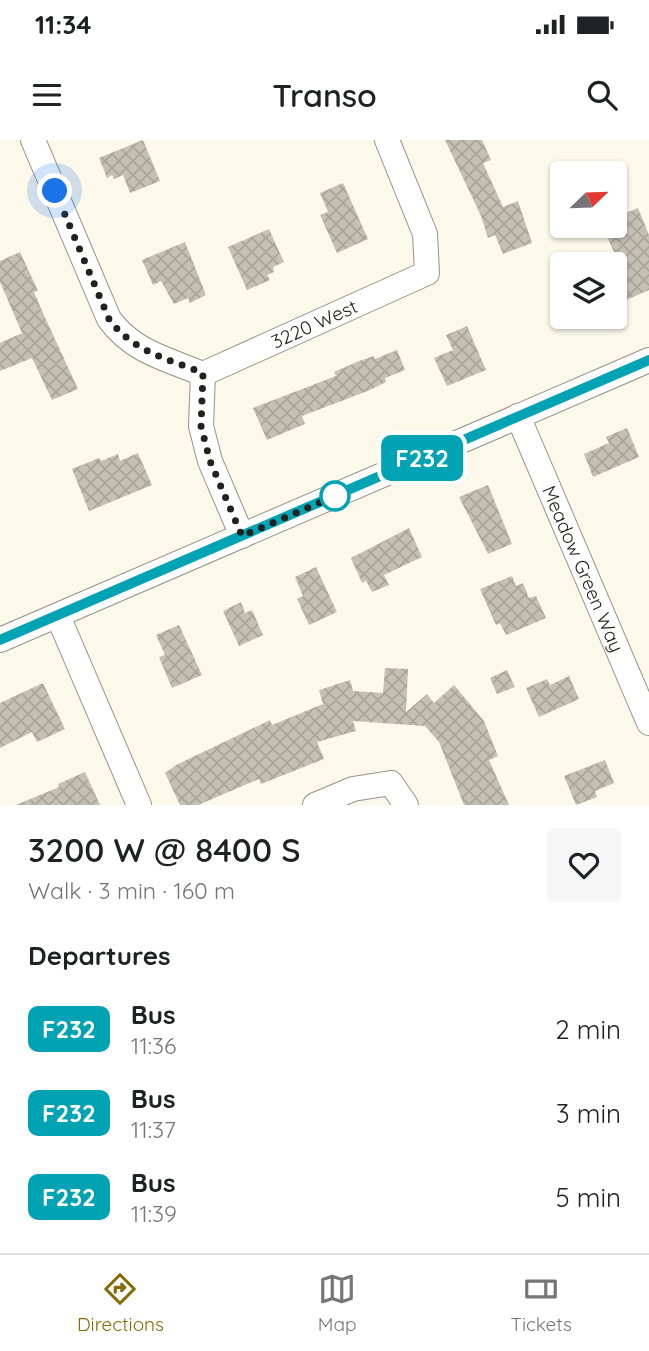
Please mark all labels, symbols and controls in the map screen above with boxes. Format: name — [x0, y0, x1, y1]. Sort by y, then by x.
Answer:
text: 11:34 — [35, 8, 92, 41]
text: Transo — [272, 75, 377, 115]
icon: menu — [28, 76, 66, 114]
icon: search — [583, 76, 621, 114]
north arrow — [550, 161, 626, 238]
map controls — [550, 161, 627, 329]
your location — [37, 173, 72, 208]
button: layers — [550, 252, 627, 329]
street label: 3220 West — [267, 294, 361, 354]
line badge: F232 — [373, 435, 471, 481]
text: F232 — [395, 443, 449, 473]
unlabelled marker — [320, 481, 350, 511]
street label: Meadow Green Way — [537, 482, 629, 656]
button: heart — [547, 828, 621, 902]
text: 3200 W @ 8400 S — [28, 829, 300, 870]
text: Walk · 3 min · 160 m — [28, 876, 235, 905]
text: Departures — [28, 939, 171, 972]
text: Bus — [131, 998, 176, 1031]
text: 2 min — [555, 1013, 621, 1046]
text: F232 — [42, 1014, 96, 1044]
text: 11:36 — [131, 1031, 176, 1060]
text: Bus — [131, 1082, 176, 1115]
text: 3 min — [556, 1097, 621, 1130]
text: F232 — [42, 1098, 96, 1128]
text: 11:37 — [131, 1115, 176, 1144]
text: Bus — [131, 1166, 176, 1199]
text: 5 min — [555, 1181, 621, 1214]
text: F232 — [42, 1182, 96, 1212]
text: 11:39 — [131, 1199, 177, 1228]
tab: Directions — [77, 1270, 164, 1336]
tab: Map — [318, 1270, 357, 1336]
tab: Tickets — [510, 1270, 572, 1336]

